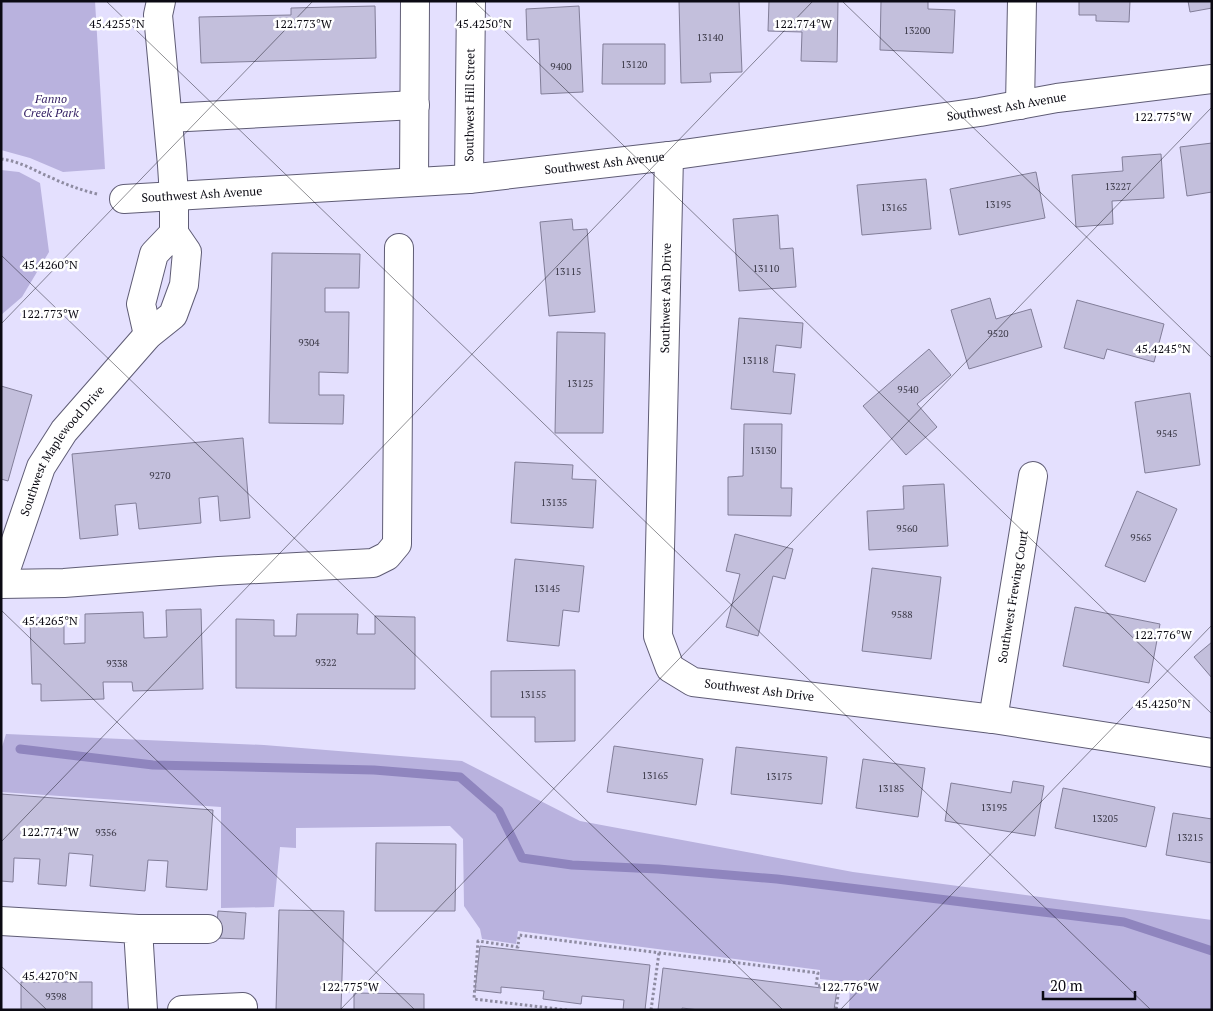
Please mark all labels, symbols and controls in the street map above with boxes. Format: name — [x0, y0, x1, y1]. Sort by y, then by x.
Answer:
text: 45.4255°N — [89, 16, 145, 31]
text: 122.773°W — [274, 16, 333, 31]
text: 45.4250°N — [456, 16, 512, 31]
text: 122.774°W — [774, 16, 833, 31]
house number: 13200 — [904, 24, 930, 37]
house number: 13140 — [697, 31, 723, 44]
street label: Southwest Hill Street — [461, 48, 477, 162]
house number: 13120 — [621, 58, 647, 71]
house number: 9400 — [550, 60, 572, 73]
street label: Southwest Ash Avenue — [946, 89, 1067, 124]
park label: Fanno Creek Park — [23, 91, 79, 120]
text: 122.775°W — [1134, 109, 1193, 124]
street label: Southwest Ash Avenue — [544, 149, 665, 177]
house number: 13227 — [1105, 180, 1131, 193]
street label: Southwest Ash Avenue — [141, 183, 263, 205]
house number: 13195 — [985, 198, 1011, 211]
house number: 13165 — [881, 201, 907, 214]
street label: Southwest Ash Drive — [657, 243, 674, 353]
text: 45.4260°N — [22, 257, 78, 272]
house number: 13110 — [753, 262, 779, 275]
house number: 13115 — [555, 265, 581, 278]
text: 122.773°W — [21, 306, 80, 321]
house number: 9520 — [987, 327, 1009, 340]
house number: 9304 — [298, 336, 320, 349]
text: 45.4245°N — [1135, 341, 1191, 356]
house number: 13118 — [742, 354, 768, 367]
house number: 13125 — [567, 377, 593, 390]
street label: Southwest Maplewood Drive — [17, 382, 107, 518]
house number: 9540 — [897, 383, 919, 396]
house number: 9545 — [1156, 427, 1178, 440]
house number: 13130 — [750, 444, 776, 457]
house number: 9270 — [149, 469, 171, 482]
house number: 13135 — [541, 496, 567, 509]
house number: 9560 — [896, 522, 918, 535]
street label: Southwest Frewing Court — [994, 528, 1031, 664]
house number: 9565 — [1130, 531, 1152, 544]
house number: 13145 — [534, 582, 560, 595]
house number: 9588 — [891, 608, 913, 621]
text: 45.4265°N — [22, 613, 78, 628]
text: 122.776°W — [1134, 627, 1193, 642]
house number: 9322 — [315, 656, 337, 669]
house number: 9338 — [106, 657, 128, 670]
street label: Southwest Ash Drive — [704, 675, 815, 704]
house number: 13155 — [520, 688, 546, 701]
text: 45.4250°N — [1135, 696, 1191, 711]
house number: 13165 — [642, 769, 668, 782]
house number: 13175 — [766, 770, 792, 783]
house number: 13185 — [878, 782, 904, 795]
house number: 13195 — [981, 801, 1007, 814]
house number: 13205 — [1092, 812, 1118, 825]
text: 122.774°W — [21, 824, 80, 839]
house number: 9356 — [95, 826, 117, 839]
house number: 13215 — [1177, 831, 1203, 844]
text: 45.4270°N — [22, 968, 78, 983]
scale bar — [1043, 968, 1136, 1000]
text: 20 m — [1050, 975, 1083, 995]
text: 122.775°W — [321, 979, 380, 994]
text: 122.776°W — [821, 979, 880, 994]
house number: 9398 — [45, 990, 67, 1003]

